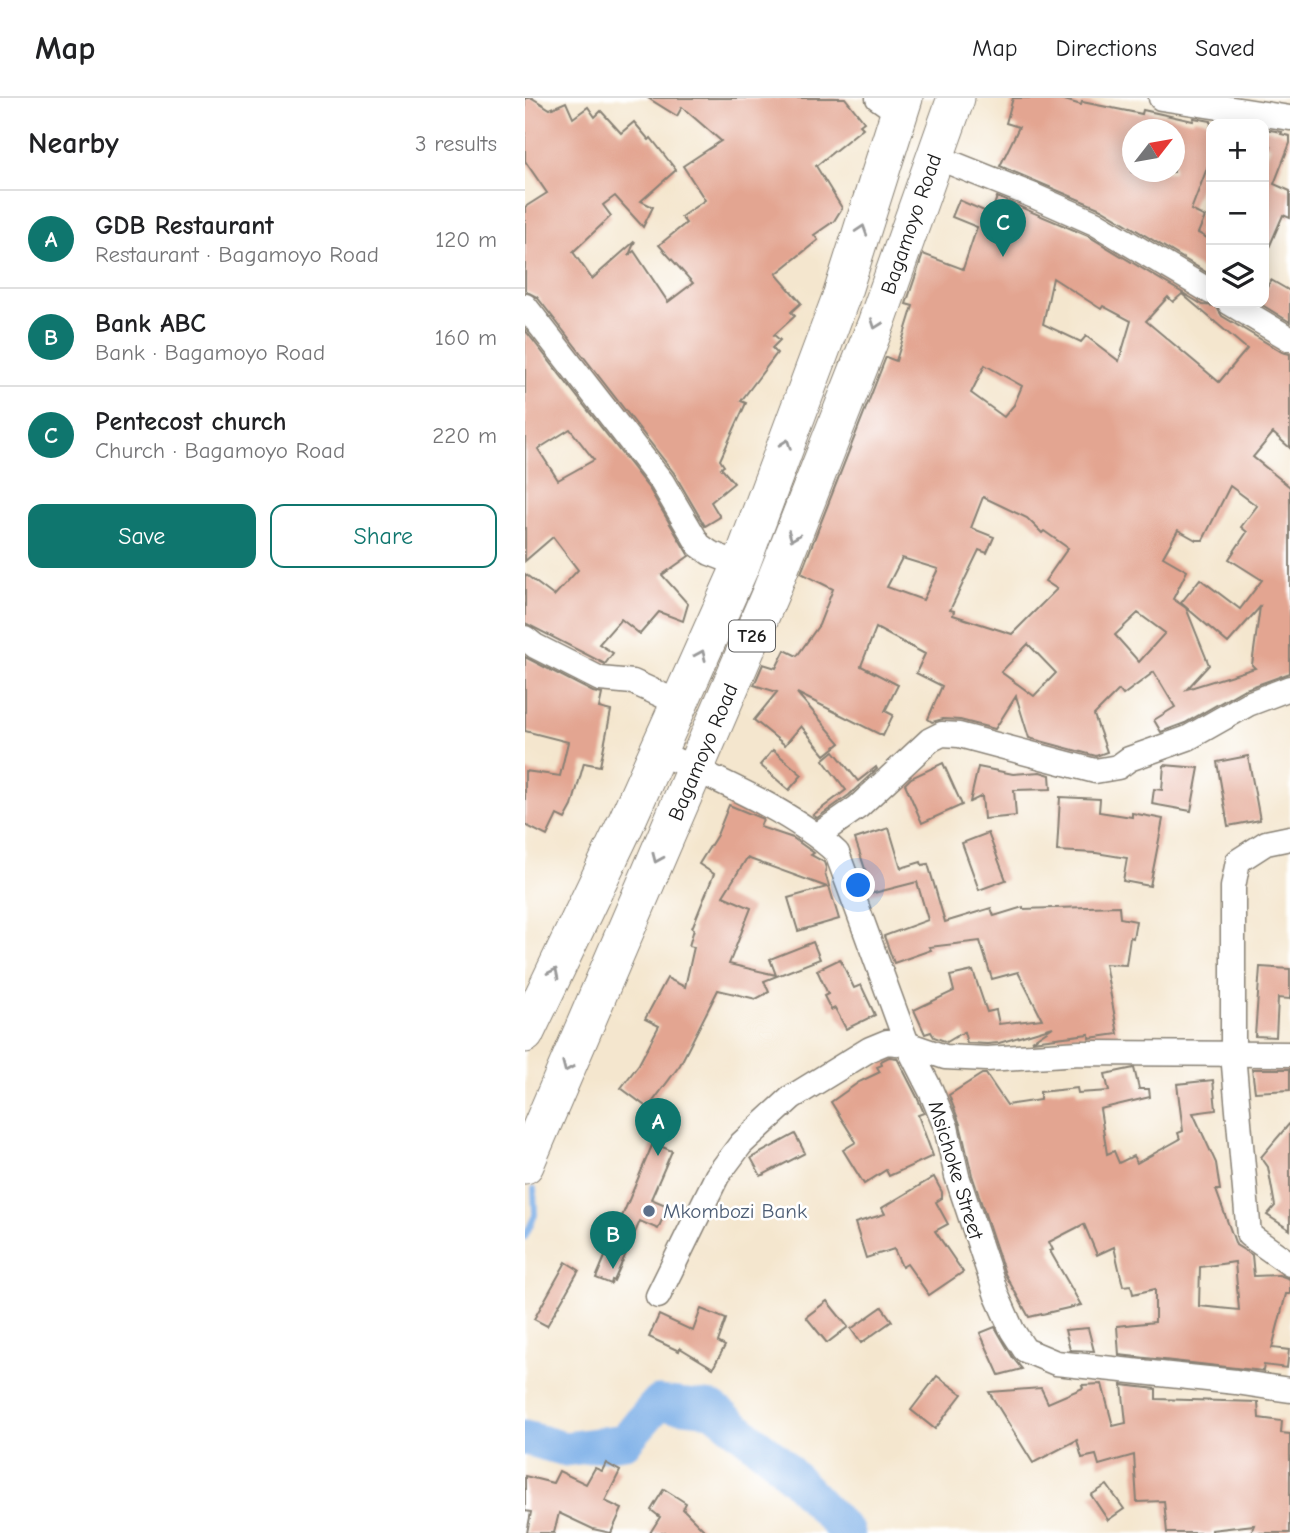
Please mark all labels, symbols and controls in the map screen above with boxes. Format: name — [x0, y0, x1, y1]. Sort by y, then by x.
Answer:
text: Map — [35, 29, 96, 67]
text: Map — [972, 34, 1018, 62]
text: Directions — [1056, 34, 1157, 62]
text: Saved — [1195, 34, 1255, 62]
north arrow — [1122, 119, 1185, 182]
map controls — [1206, 119, 1269, 308]
button: + — [1206, 119, 1269, 182]
text: Nearby — [28, 126, 119, 161]
text: 3 results — [415, 130, 497, 157]
street label: Bagamoyo Road — [876, 151, 946, 297]
button: − — [1206, 182, 1269, 245]
pin: C — [980, 199, 1026, 257]
text: GDB Restaurant — [95, 211, 274, 241]
one-way arrow — [854, 224, 868, 236]
text: A — [45, 226, 57, 253]
text: 120 m — [435, 226, 497, 253]
text: Restaurant · Bagamoyo Road — [95, 241, 379, 268]
button: layers — [1206, 245, 1269, 308]
text: Bank ABC — [95, 309, 206, 339]
one-way arrow — [870, 317, 884, 329]
text: B — [44, 324, 58, 351]
text: 160 m — [435, 324, 497, 351]
text: Bank · Bagamoyo Road — [95, 339, 325, 366]
text: Pentecost church — [95, 407, 287, 437]
text: C — [44, 422, 58, 449]
text: 220 m — [432, 422, 497, 449]
text: Church · Bagamoyo Road — [95, 437, 345, 464]
one-way arrow — [777, 439, 791, 451]
button: Save — [28, 504, 256, 568]
button: Share — [270, 504, 497, 568]
one-way arrow — [787, 529, 801, 541]
road number: T26 — [729, 621, 775, 652]
one-way arrow — [693, 650, 707, 662]
street label: Bagamoyo Road — [663, 680, 743, 824]
one-way arrow — [651, 851, 665, 863]
your location — [841, 868, 875, 902]
one-way arrow — [546, 968, 560, 980]
one-way arrow — [561, 1060, 575, 1072]
pin: A — [635, 1098, 681, 1156]
street label: Msichoke Street — [924, 1098, 989, 1243]
place label: Mkombozi Bank — [663, 1199, 807, 1223]
marker: Mkombozi Bank — [641, 1203, 657, 1219]
pin: B — [590, 1211, 636, 1269]

